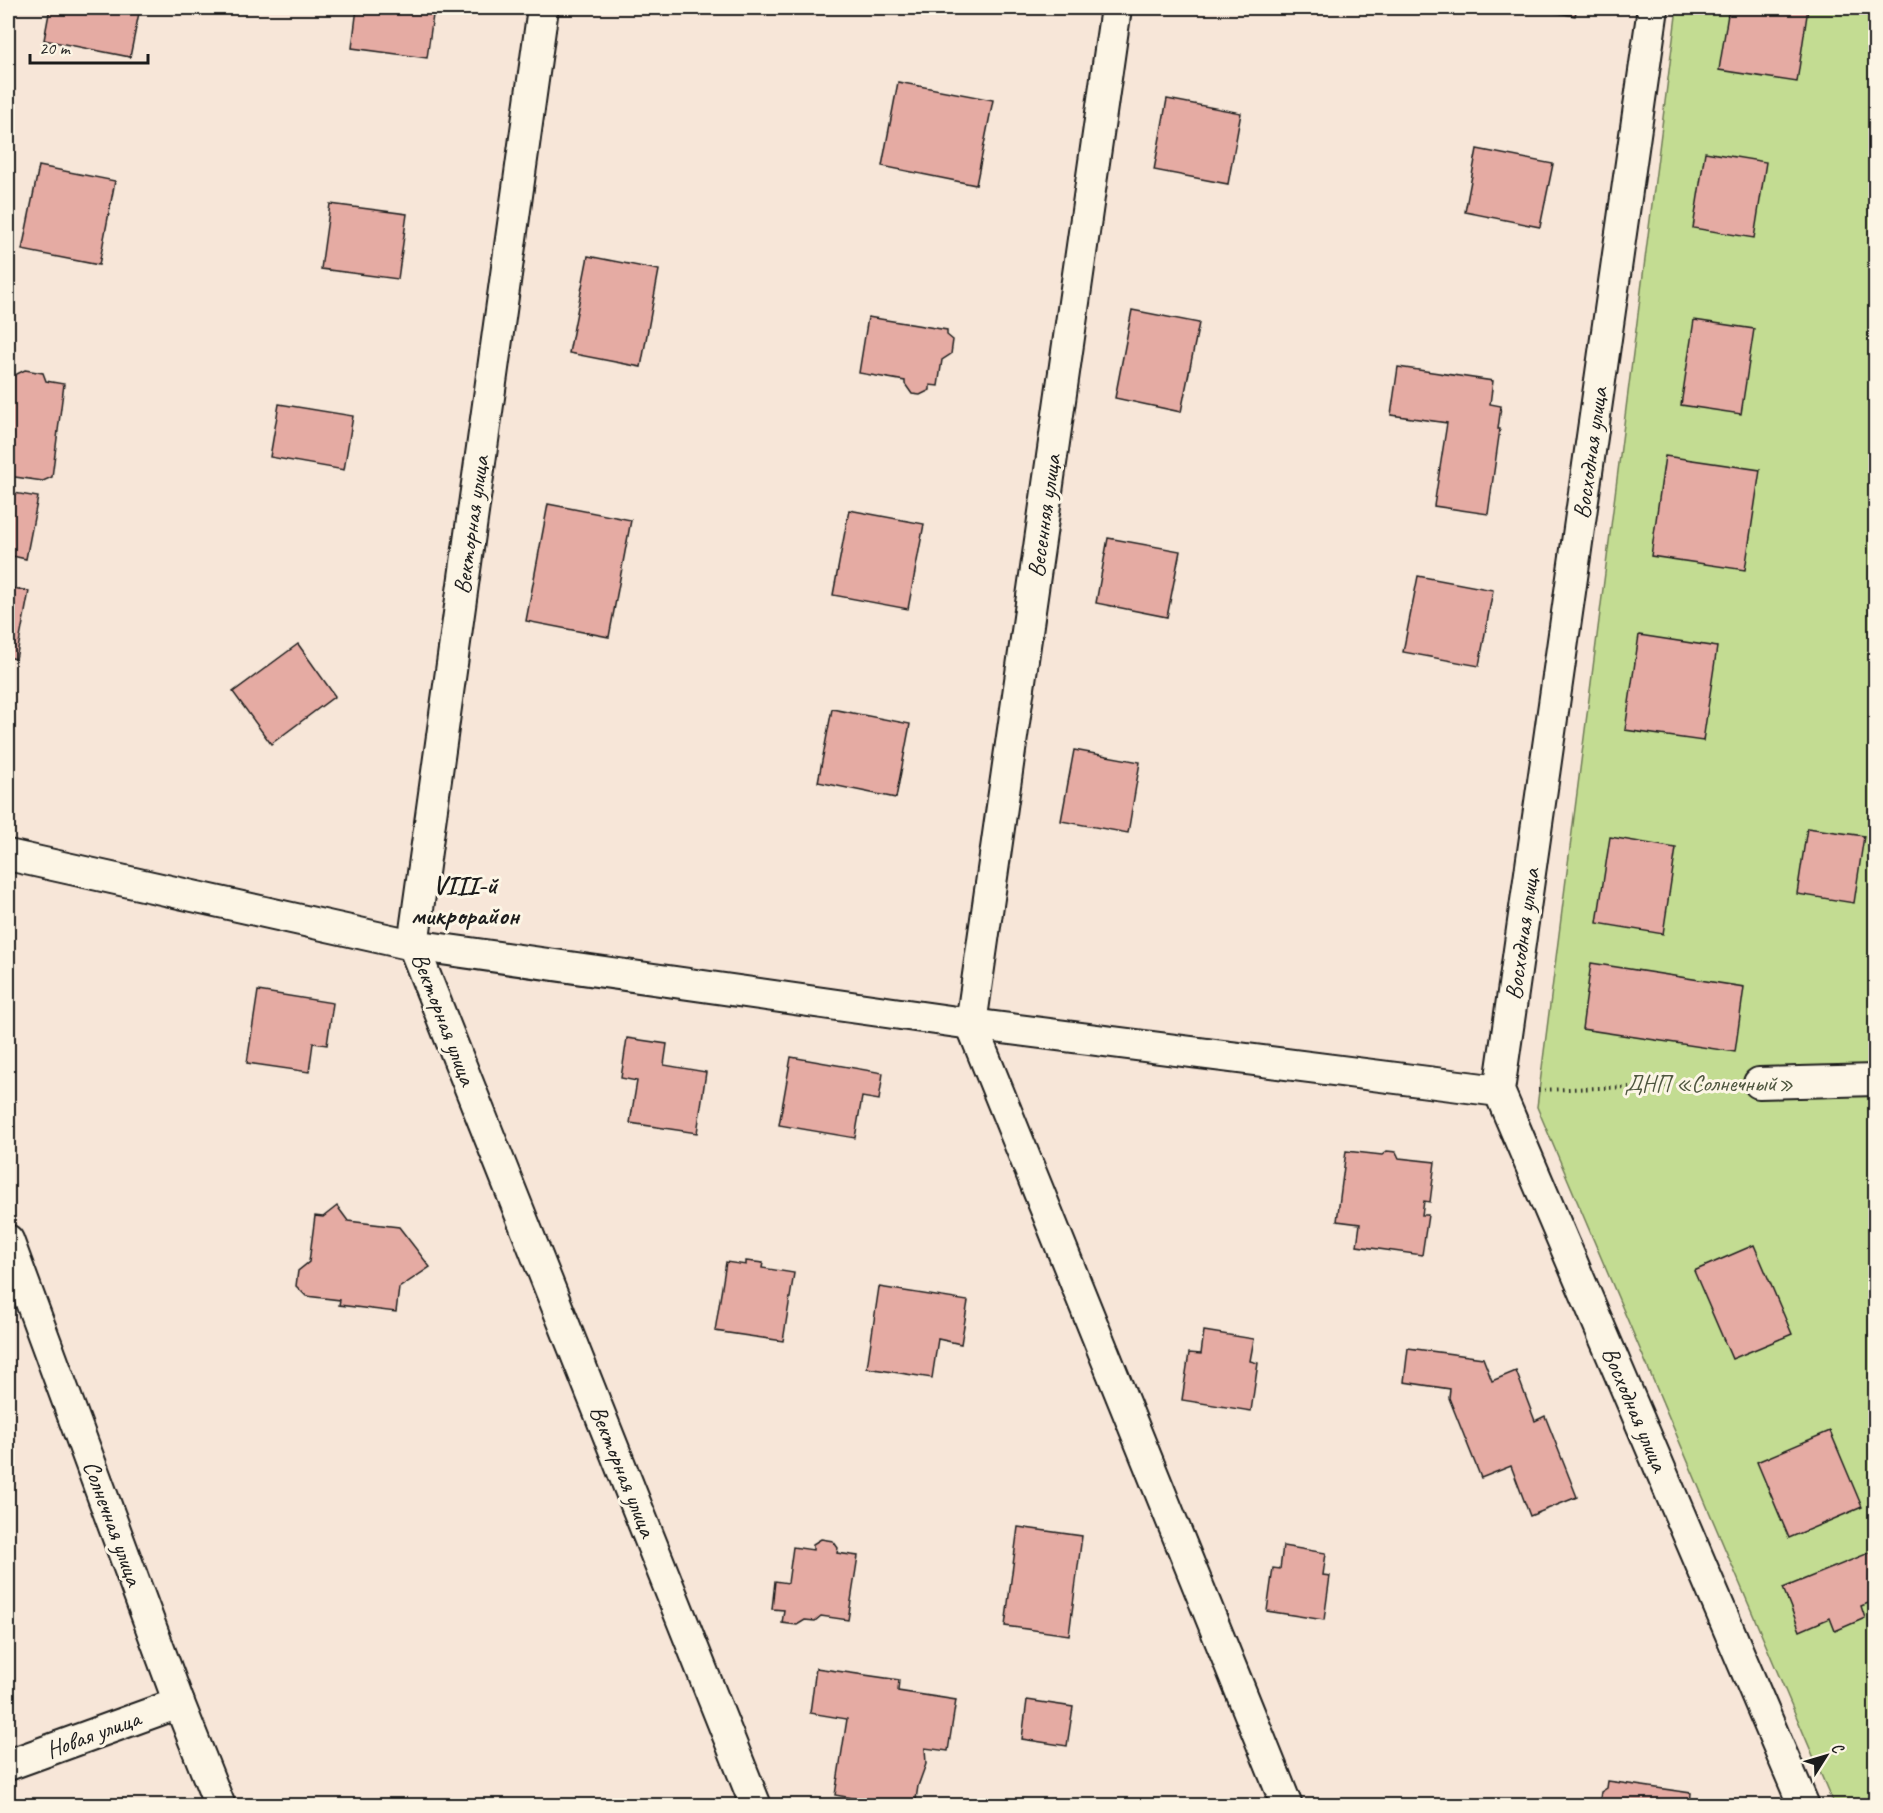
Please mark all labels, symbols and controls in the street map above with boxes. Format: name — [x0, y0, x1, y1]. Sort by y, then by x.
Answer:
scale bar — [30, 27, 148, 65]
text: 20 m — [39, 37, 72, 59]
street label: Восходная улица — [1566, 384, 1614, 521]
street label: Весенняя улица — [1021, 451, 1068, 579]
street label: Векторная улица — [446, 452, 496, 596]
street label: Восходная улица — [1498, 865, 1546, 1002]
district label: VIII-й микрорайон — [411, 869, 521, 932]
street label: Векторная улица — [405, 949, 484, 1091]
park label: ДНП «Солнечный» — [1624, 1068, 1794, 1098]
street label: Восходная улица — [1595, 1342, 1675, 1477]
street label: Векторная улица — [583, 1401, 664, 1543]
street label: Солнечная улица — [77, 1456, 150, 1591]
street label: Новая улица — [42, 1702, 146, 1765]
north arrow — [1796, 1726, 1856, 1786]
text: С — [1827, 1738, 1849, 1758]

